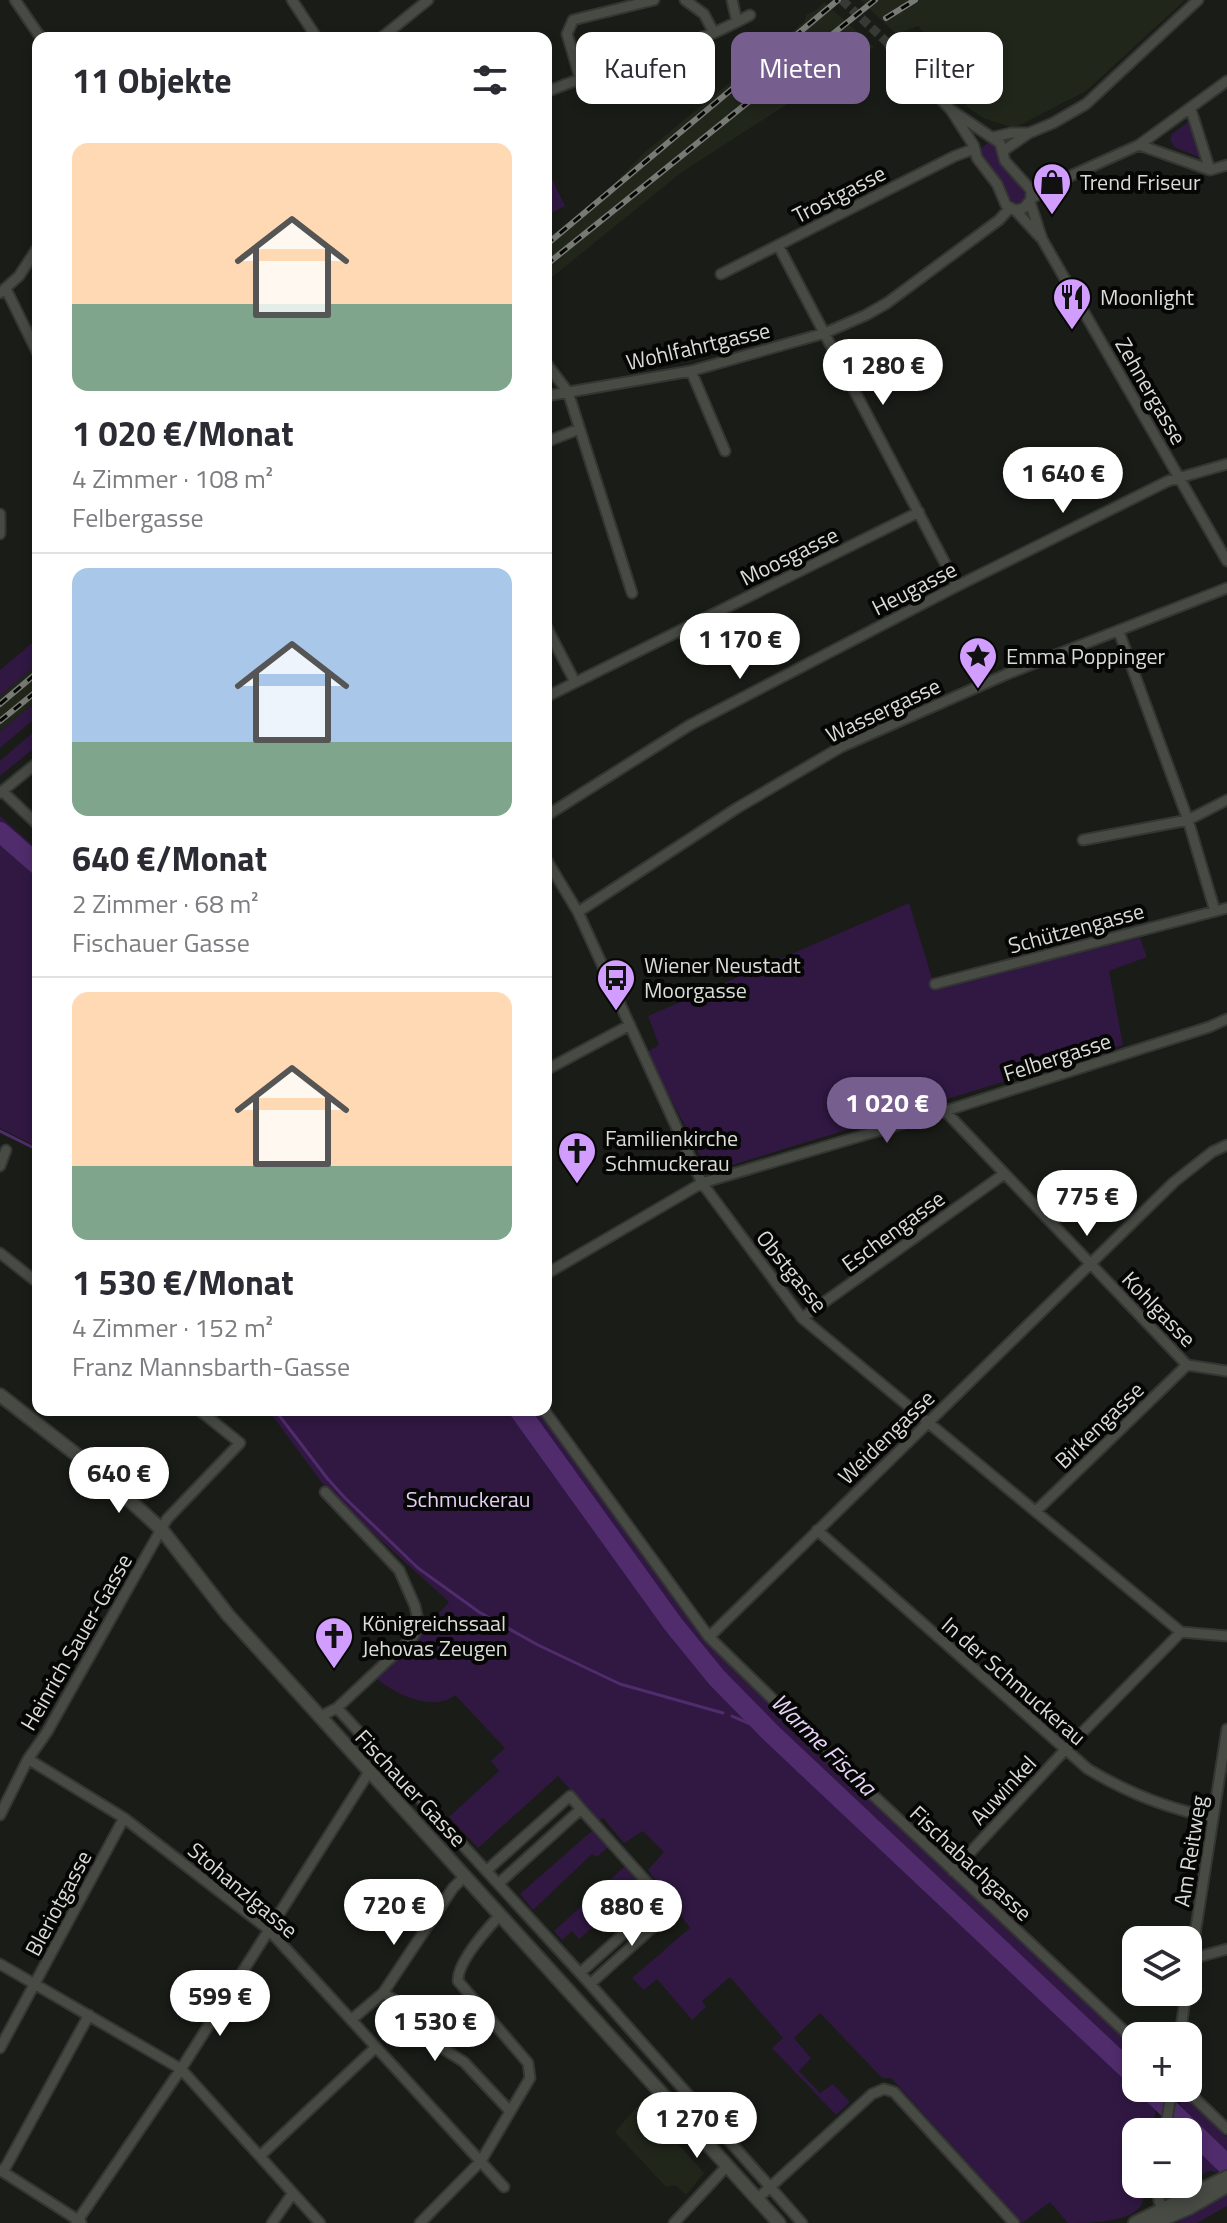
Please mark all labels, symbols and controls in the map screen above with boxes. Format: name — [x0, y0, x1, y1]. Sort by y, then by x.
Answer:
chip: Kaufen — [576, 32, 715, 104]
chip: Mieten — [731, 32, 870, 104]
chip: Filter — [886, 32, 1003, 104]
text: 11 Objekte — [72, 54, 232, 106]
icon: filters — [468, 58, 512, 102]
street label: Trostgasse — [786, 156, 892, 232]
shop icon: Trend Friseur — [1031, 161, 1073, 216]
place label: Trend Friseur — [1080, 165, 1201, 199]
icon: home — [220, 195, 364, 339]
restaurant icon: Moonlight — [1051, 276, 1093, 331]
place label: Moonlight — [1100, 280, 1194, 314]
street label: Wohlfahrtgasse — [623, 313, 773, 379]
street label: Zehnergasse — [1107, 331, 1195, 451]
pin: 1 280 € — [809, 339, 957, 407]
text: 1 280 € — [841, 345, 925, 384]
text: 1 020 €/Monat — [72, 407, 294, 459]
pin: 1 640 € — [989, 447, 1137, 515]
text: 1 640 € — [1021, 453, 1105, 492]
text: 4 Zimmer · 108 m² — [72, 459, 273, 498]
text: Felbergasse — [72, 498, 204, 537]
street label: Moosgasse — [734, 518, 844, 594]
street label: Heugasse — [866, 552, 962, 624]
pin: 1 170 € — [666, 613, 814, 681]
text: 1 170 € — [698, 619, 782, 658]
icon: home — [220, 620, 364, 764]
place icon: Emma Poppinger — [957, 635, 999, 690]
place label: Emma Poppinger — [1006, 639, 1166, 673]
street label: Wassergasse — [820, 669, 946, 751]
text: 640 €/Monat — [72, 832, 267, 884]
text: 2 Zimmer · 68 m² — [72, 884, 258, 923]
street label: Schützengasse — [1004, 894, 1148, 962]
text: Fischauer Gasse — [72, 923, 250, 962]
place label: Wiener Neustadt Moorgasse — [644, 948, 801, 1007]
bus stop icon: Wiener Neustadt Moorgasse — [595, 957, 637, 1012]
street label: Felbergasse — [999, 1024, 1115, 1090]
icon: home — [220, 1044, 364, 1188]
pin: 1 020 € — [813, 1077, 961, 1145]
text: 1 020 € — [845, 1083, 929, 1122]
place label: Familienkirche Schmuckerau — [605, 1121, 738, 1180]
church icon: Familienkirche Schmuckerau — [556, 1130, 598, 1185]
pin: 775 € — [1031, 1170, 1143, 1238]
text: 775 € — [1055, 1176, 1119, 1215]
street label: Eschengasse — [834, 1182, 952, 1280]
street label: Obstgasse — [748, 1222, 836, 1320]
text: 1 530 €/Monat — [72, 1256, 294, 1308]
street label: Kohlgasse — [1114, 1263, 1204, 1355]
text: 4 Zimmer · 152 m² — [72, 1308, 273, 1347]
text: Franz Mannsbarth-Gasse — [72, 1347, 350, 1386]
street label: Birkengasse — [1047, 1374, 1151, 1476]
street label: Weidengasse — [830, 1382, 942, 1492]
pin: 640 € — [63, 1447, 175, 1515]
text: 640 € — [87, 1453, 151, 1492]
park label: Schmuckerau — [406, 1482, 530, 1516]
street label: Heinrich Sauer-Gasse — [11, 1547, 141, 1737]
place label: Königreichssaal Jehovas Zeugen — [362, 1606, 508, 1665]
street label: In der Schmuckerau — [934, 1608, 1094, 1754]
church icon: Königreichssaal Jehovas Zeugen — [313, 1615, 355, 1670]
water label: Warme Fischa — [763, 1684, 886, 1805]
street label: Fischauer Gasse — [347, 1721, 475, 1855]
street label: Auwinkel — [962, 1747, 1044, 1833]
street label: Am Reitweg — [1164, 1793, 1216, 1909]
street label: Fischabachgasse — [902, 1797, 1040, 1929]
street label: Stohanzlgasse — [180, 1834, 306, 1946]
street label: Bleriotgasse — [16, 1844, 100, 1962]
pin: 720 € — [338, 1879, 450, 1947]
pin: 880 € — [576, 1880, 688, 1948]
text: 720 € — [362, 1885, 426, 1924]
text: 880 € — [600, 1886, 664, 1925]
map controls — [1122, 1926, 1202, 2198]
button: layers — [1122, 1926, 1202, 2006]
pin: 599 € — [164, 1970, 276, 2038]
text: 599 € — [188, 1976, 252, 2015]
pin: 1 530 € — [361, 1995, 509, 2063]
text: 1 530 € — [393, 2001, 477, 2040]
button: + — [1122, 2022, 1202, 2102]
pin: 1 270 € — [623, 2092, 771, 2160]
text: 1 270 € — [655, 2098, 739, 2137]
button: − — [1122, 2118, 1202, 2198]

